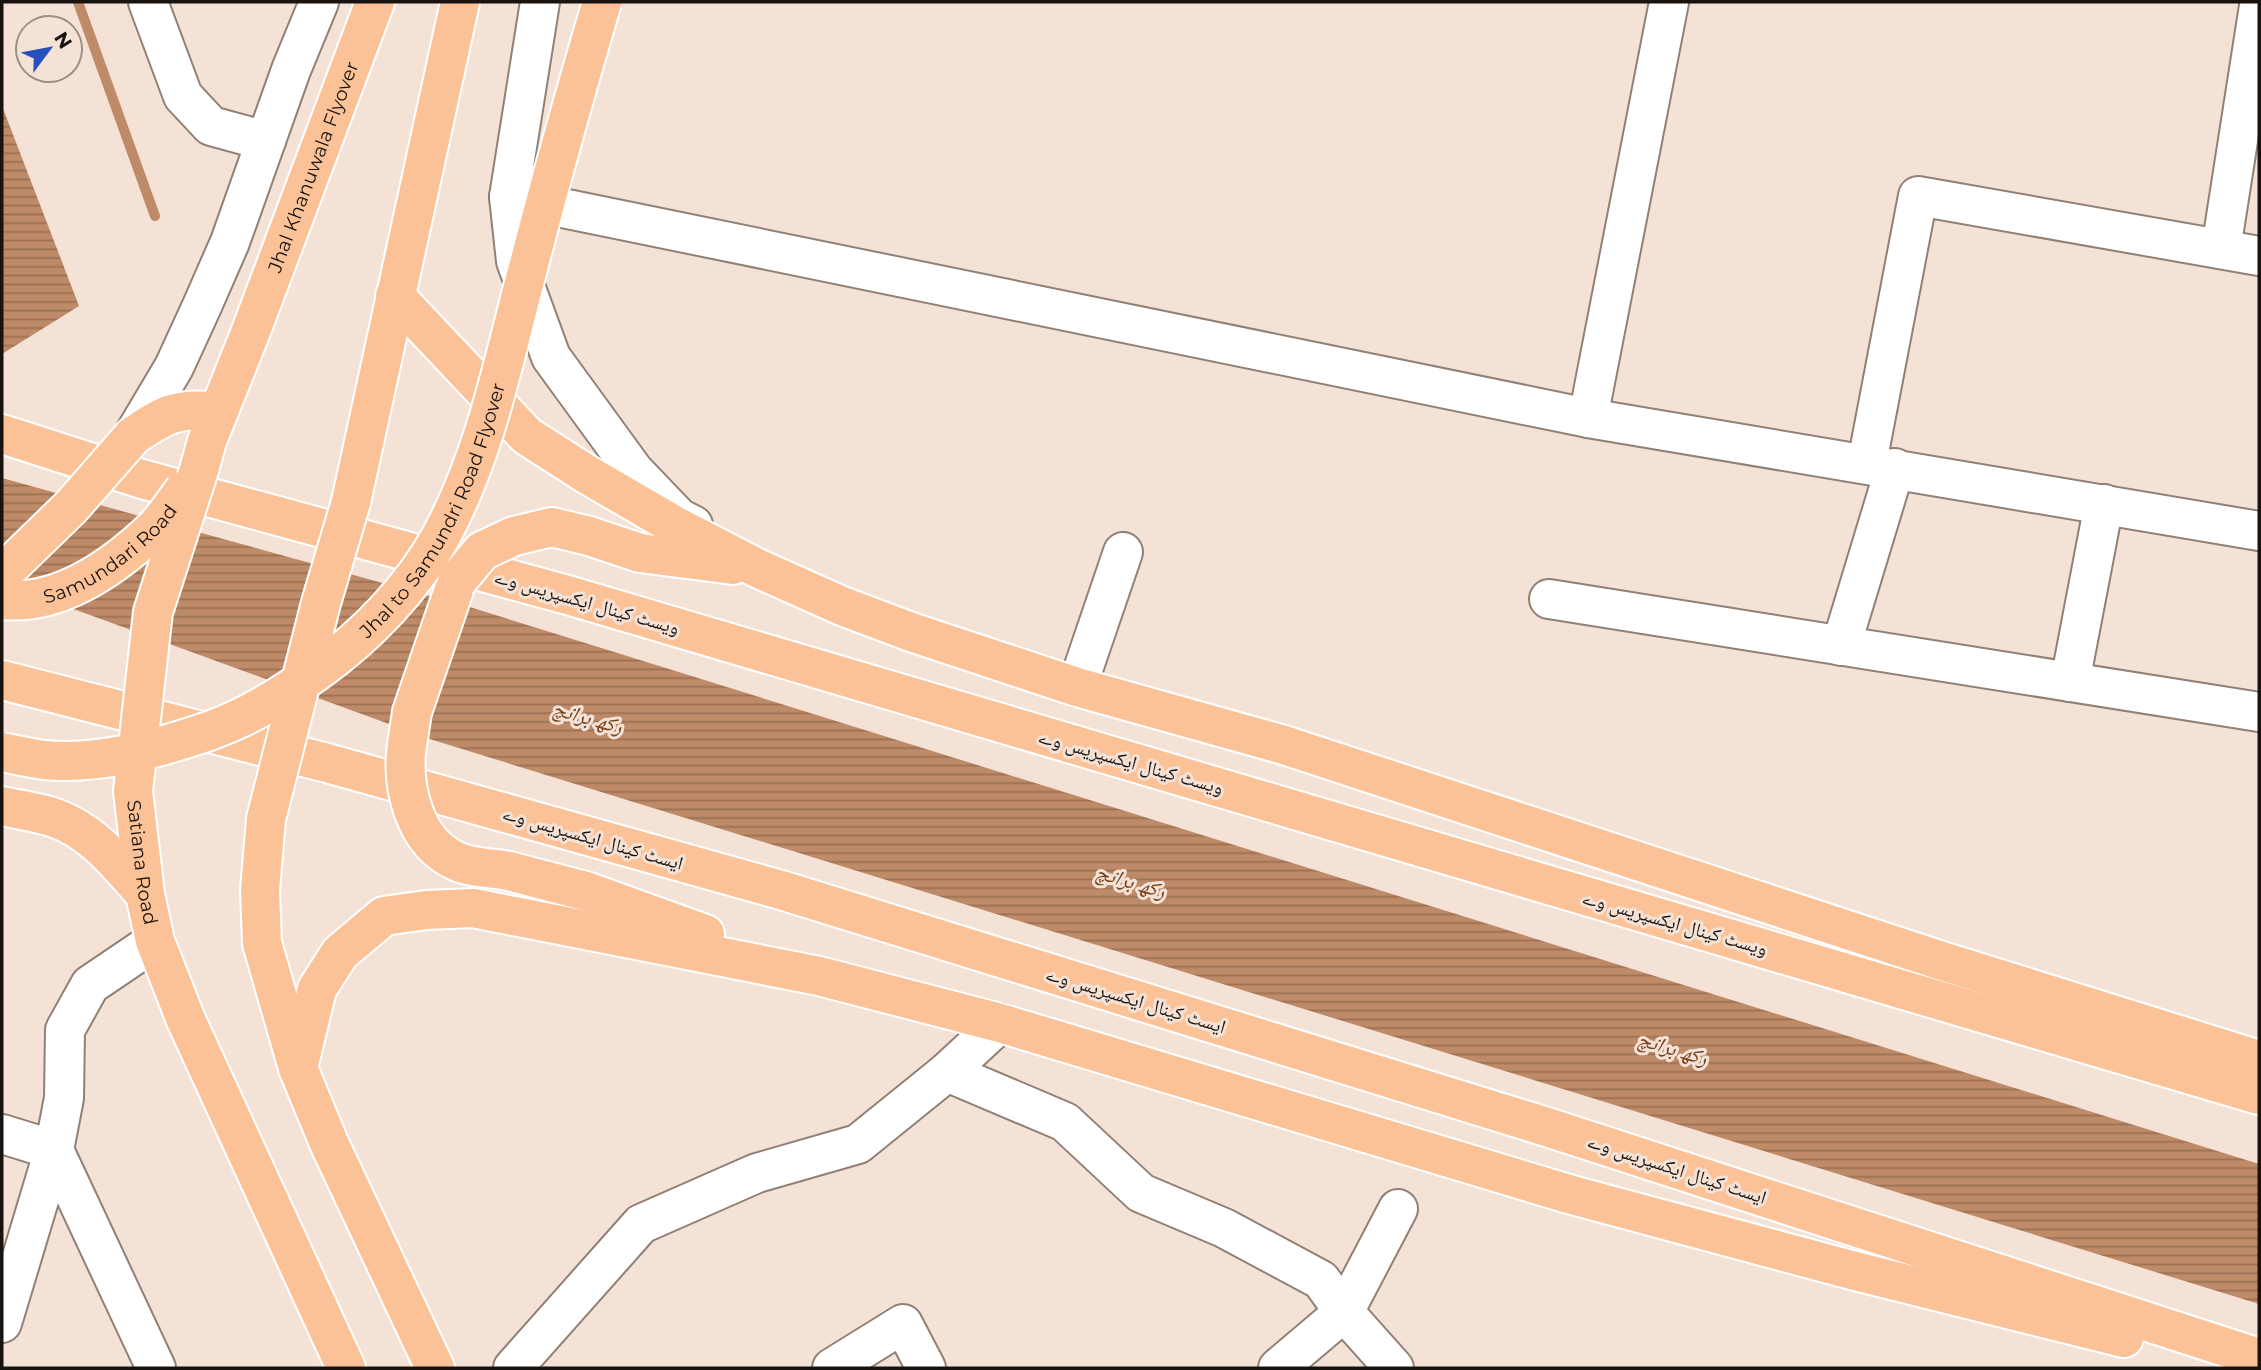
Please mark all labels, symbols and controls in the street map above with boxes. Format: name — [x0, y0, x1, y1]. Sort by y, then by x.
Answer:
north arrow — [14, 14, 84, 84]
text: N — [49, 28, 77, 53]
street label: Jhal Khanuwala Flyover — [262, 58, 363, 276]
street label: Jhal to Samundri Road Flyover — [354, 380, 509, 643]
street label: Samundari Road — [41, 500, 181, 608]
street label: ویسٹ کینال ایکسپریس وے — [492, 565, 682, 640]
water label: رکھ برانچ — [550, 695, 626, 740]
street label: ویسٹ کینال ایکسپریس وے — [1036, 725, 1226, 800]
street label: Satiana Road — [123, 799, 163, 927]
street label: ایسٹ کینال ایکسپریس وے — [500, 801, 686, 875]
water label: رکھ برانچ — [1093, 859, 1169, 904]
street label: ویسٹ کینال ایکسپریس وے — [1580, 886, 1770, 961]
street label: ایسٹ کینال ایکسپریس وے — [1043, 962, 1229, 1038]
water label: رکھ برانچ — [1635, 1026, 1711, 1071]
street label: ایسٹ کینال ایکسپریس وے — [1585, 1129, 1769, 1209]

